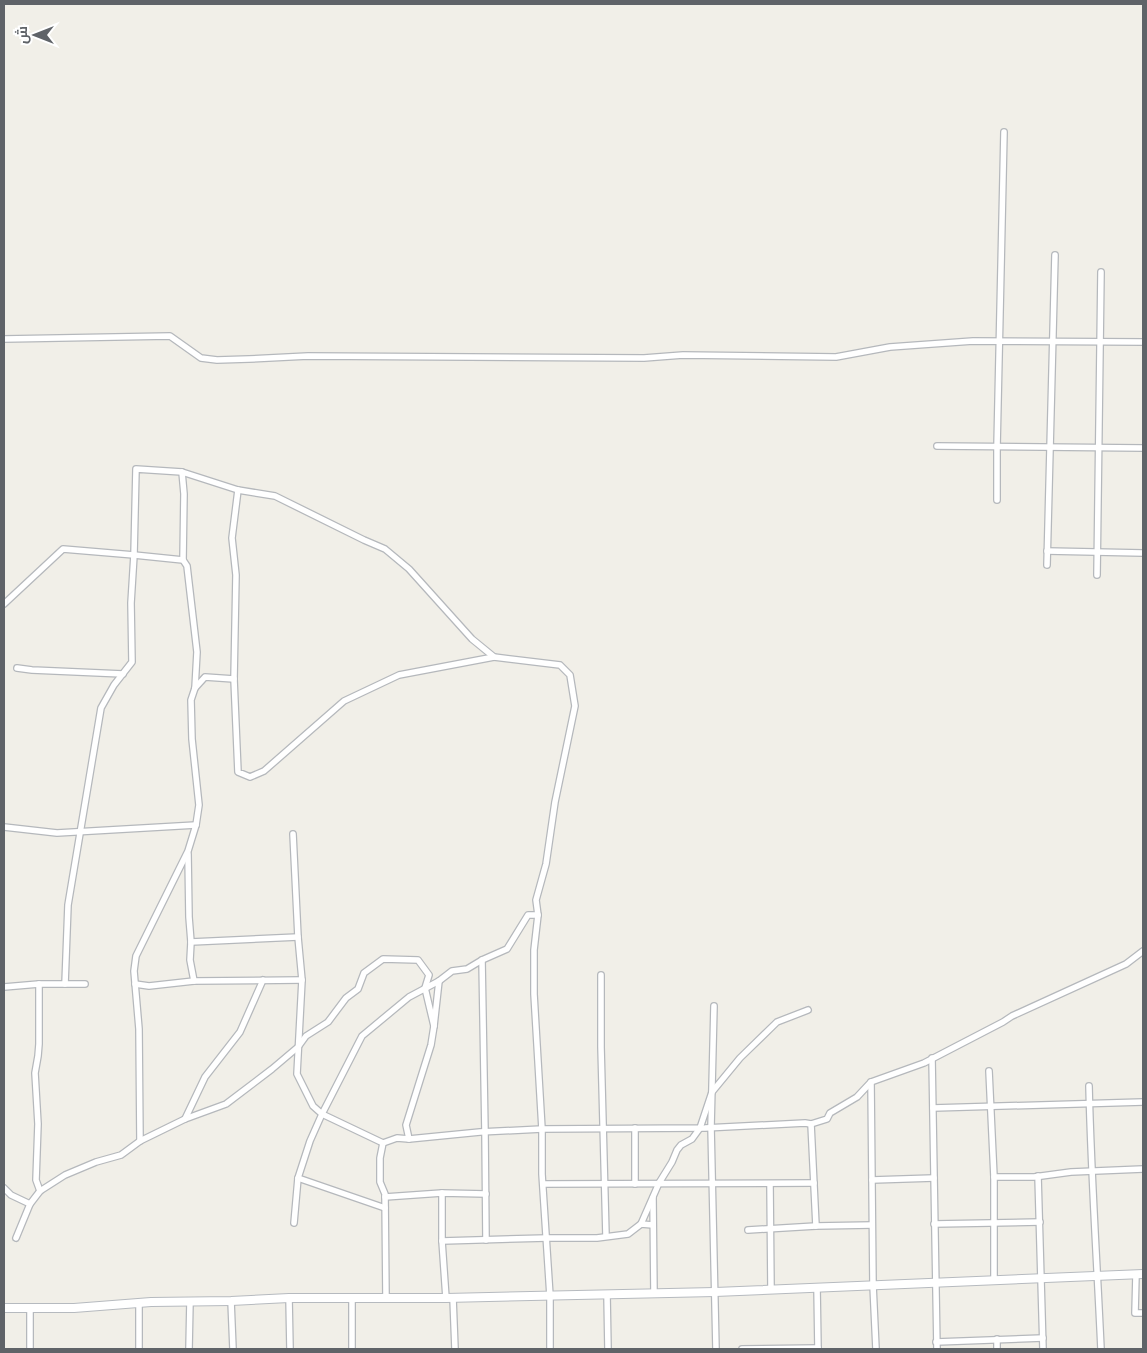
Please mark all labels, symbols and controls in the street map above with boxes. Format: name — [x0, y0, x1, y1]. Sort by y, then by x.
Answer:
north arrow — [10, 10, 60, 60]
text: ش — [13, 26, 32, 44]

